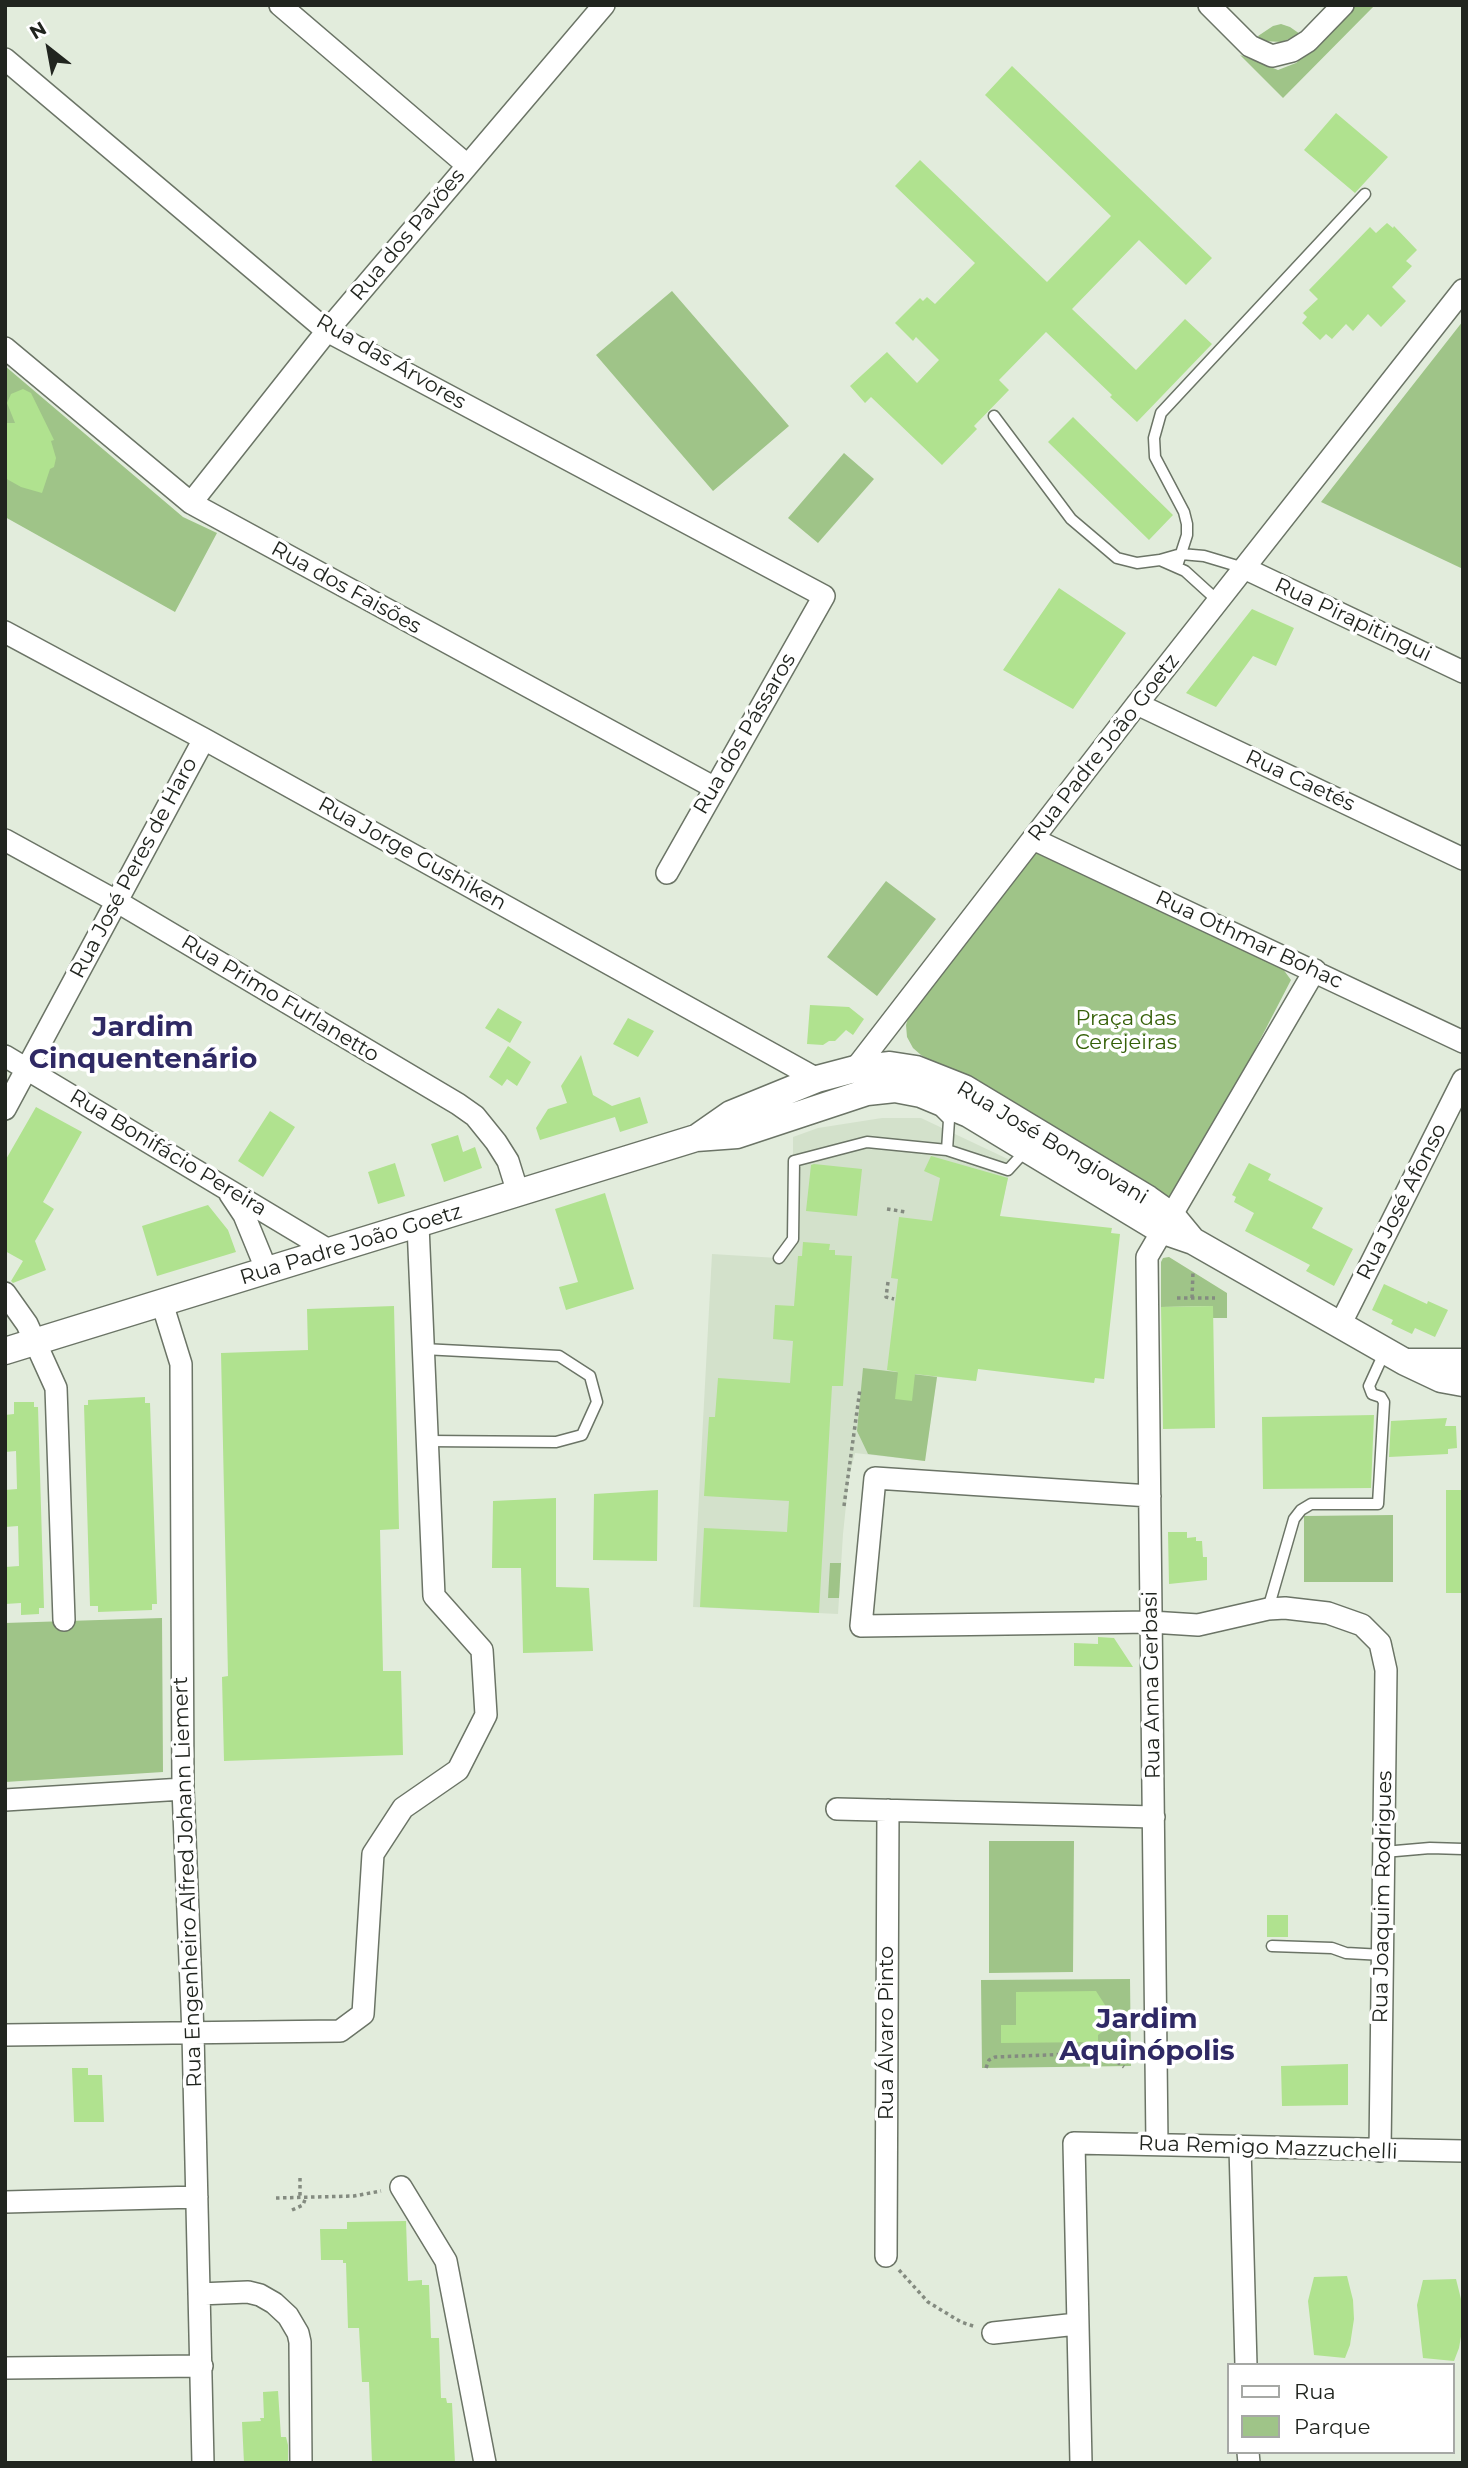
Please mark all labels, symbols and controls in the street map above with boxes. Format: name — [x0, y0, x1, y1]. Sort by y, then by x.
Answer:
north arrow — [14, 14, 84, 84]
text: N — [25, 17, 50, 44]
street label: Rua dos Pavões — [345, 164, 471, 306]
street label: Rua das Árvores — [312, 309, 470, 415]
street label: Rua dos Faisões — [267, 536, 425, 640]
street label: Rua Pirapitingui — [1271, 573, 1435, 667]
street label: Rua dos Pássaros — [689, 649, 801, 819]
street label: Rua Padre João Goetz — [1023, 649, 1185, 847]
street label: Rua Caetés — [1241, 745, 1359, 817]
street label: Rua José Peres de Haro — [65, 753, 203, 983]
street label: Rua Jorge Gushiken — [314, 792, 510, 916]
street label: Rua Othmar Bohac — [1151, 886, 1347, 994]
street label: Rua Primo Furlanetto — [176, 930, 384, 1068]
park label: Praça das Cerejeiras — [1075, 1006, 1177, 1056]
district label: Jardim Cinquentenário — [29, 1011, 257, 1077]
street label: Rua José Bongiovani — [952, 1076, 1152, 1210]
street label: Rua Bonifácio Pereira — [65, 1084, 271, 1222]
street label: Rua José Afonso — [1352, 1120, 1452, 1284]
street label: Rua Padre João Goetz — [237, 1199, 465, 1291]
street label: Rua Anna Gerbasi — [1138, 1591, 1166, 1779]
street label: Rua Engenheiro Alfred Johann Liemert — [168, 1676, 208, 2088]
street label: Rua Joaquim Rodrigues — [1368, 1770, 1398, 2024]
street label: Rua Álvaro Pinto — [874, 1946, 900, 2120]
district label: Jardim Aquinópolis — [1059, 2003, 1235, 2069]
street label: Rua Remigo Mazzuchelli — [1138, 2131, 1398, 2165]
legend — [1226, 2363, 1454, 2454]
text: Rua — [1294, 2379, 1336, 2404]
text: Parque — [1294, 2414, 1370, 2439]

